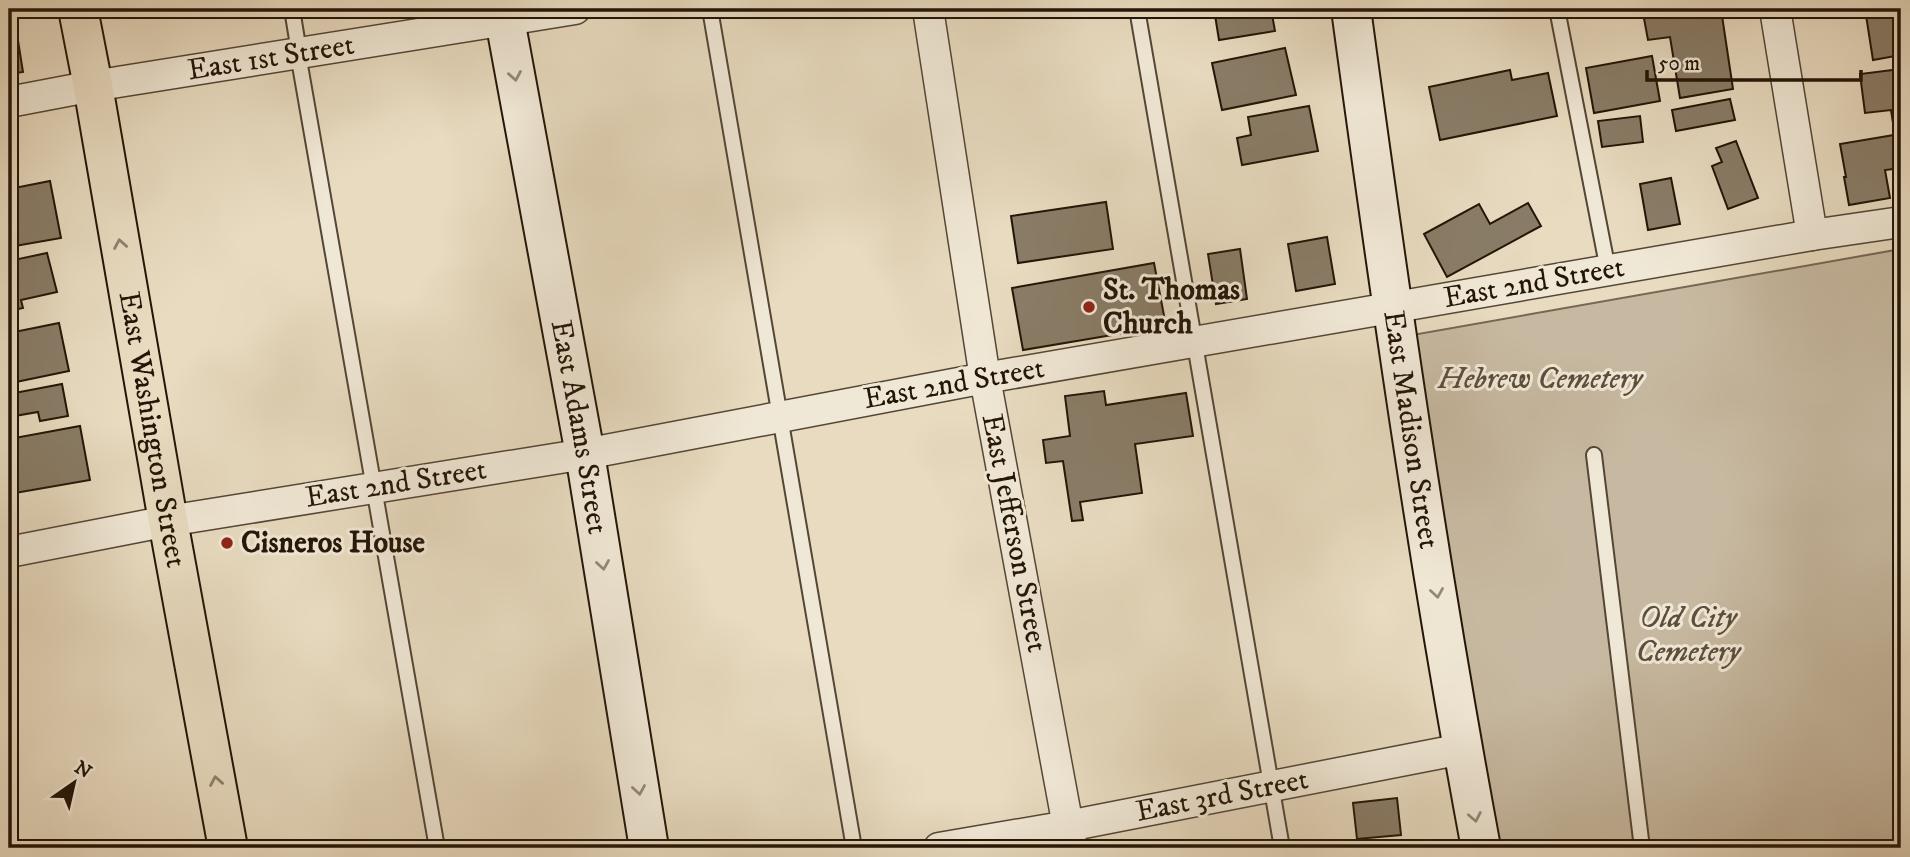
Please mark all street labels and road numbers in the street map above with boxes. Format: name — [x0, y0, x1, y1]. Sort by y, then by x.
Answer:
street label: East 1st Street — [185, 27, 357, 89]
street label: East 2nd Street — [1441, 249, 1627, 317]
street label: East Washington Street — [110, 289, 195, 571]
street label: East Madison Street — [1375, 308, 1448, 552]
street label: East Adams Street — [542, 317, 616, 537]
street label: East 2nd Street — [861, 350, 1047, 418]
street label: East Jefferson Street — [973, 411, 1055, 655]
street label: East 2nd Street — [303, 451, 489, 517]
street label: East 3rd Street — [1133, 761, 1311, 831]

